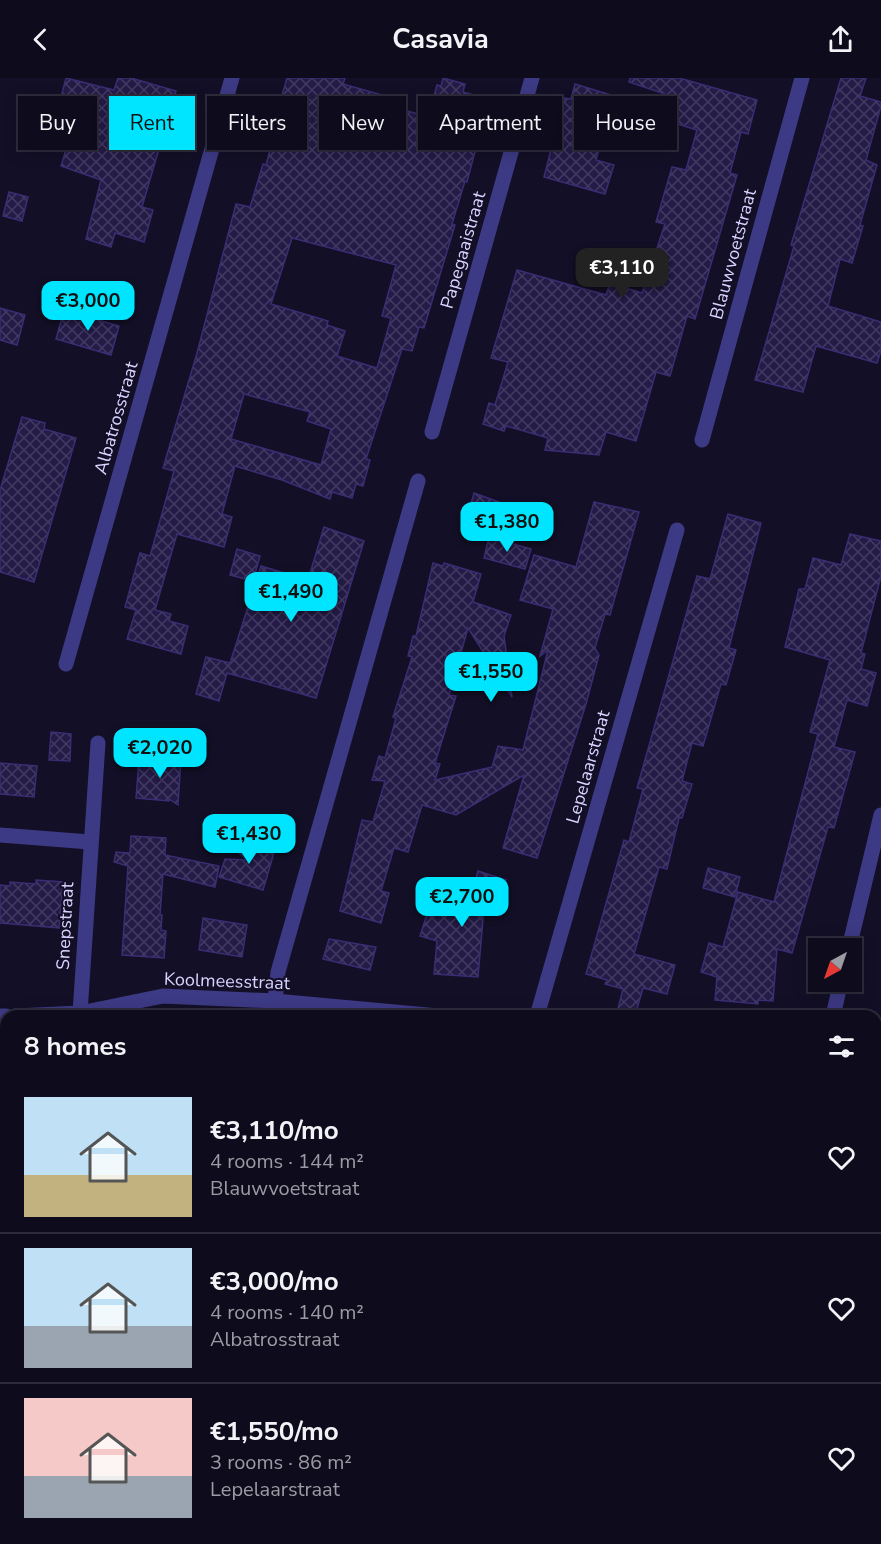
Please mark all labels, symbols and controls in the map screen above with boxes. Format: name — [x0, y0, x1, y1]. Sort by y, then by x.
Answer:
text: Casavia — [392, 21, 489, 58]
icon: back — [24, 23, 57, 56]
icon: share — [824, 23, 857, 56]
chip: Buy — [18, 96, 97, 150]
chip: Rent — [109, 96, 195, 150]
chip: Filters — [207, 96, 307, 150]
chip: New — [319, 96, 406, 150]
chip: Apartment — [418, 96, 562, 150]
chip: House — [574, 96, 677, 150]
street label: Blauwvoetstraat — [704, 185, 762, 322]
street label: Papegaaistraat — [435, 188, 491, 311]
pin: €3,110 — [573, 248, 671, 299]
text: €3,110 — [590, 254, 654, 281]
pin: €3,000 — [39, 281, 137, 332]
text: €3,000 — [56, 287, 120, 314]
street label: Albatrosstraat — [88, 358, 144, 477]
pin: €1,380 — [458, 502, 556, 553]
text: €1,380 — [475, 508, 539, 535]
pin: €1,490 — [242, 572, 340, 623]
text: €1,490 — [259, 578, 323, 605]
pin: €1,550 — [442, 652, 540, 703]
text: €1,550 — [459, 658, 523, 685]
street label: Lepelaarstraat — [560, 707, 616, 826]
pin: €2,020 — [111, 728, 209, 779]
text: €2,020 — [128, 734, 192, 761]
pin: €1,430 — [200, 814, 298, 865]
text: €1,430 — [217, 820, 281, 847]
pin: €2,700 — [413, 877, 511, 928]
street label: Snepstraat — [51, 881, 79, 971]
text: €2,700 — [430, 883, 494, 910]
north arrow — [808, 938, 862, 992]
map controls — [808, 938, 862, 992]
street label: Koolmeesstraat — [164, 967, 291, 995]
text: 8 homes — [24, 1029, 126, 1064]
icon: filters — [825, 1030, 858, 1063]
text: €3,110/mo — [210, 1113, 339, 1148]
icon: home — [72, 1121, 144, 1193]
icon: heart — [825, 1141, 858, 1174]
text: 4 rooms · 144 m² — [210, 1148, 364, 1175]
text: Blauwvoetstraat — [210, 1175, 359, 1202]
text: €3,000/mo — [210, 1264, 339, 1299]
icon: home — [72, 1272, 144, 1344]
icon: heart — [825, 1292, 858, 1325]
text: 4 rooms · 140 m² — [210, 1299, 364, 1326]
text: Albatrosstraat — [210, 1326, 339, 1353]
text: €1,550/mo — [210, 1414, 339, 1449]
icon: home — [72, 1422, 144, 1494]
icon: heart — [825, 1442, 858, 1475]
text: 3 rooms · 86 m² — [210, 1449, 352, 1476]
text: Lepelaarstraat — [210, 1476, 340, 1503]

